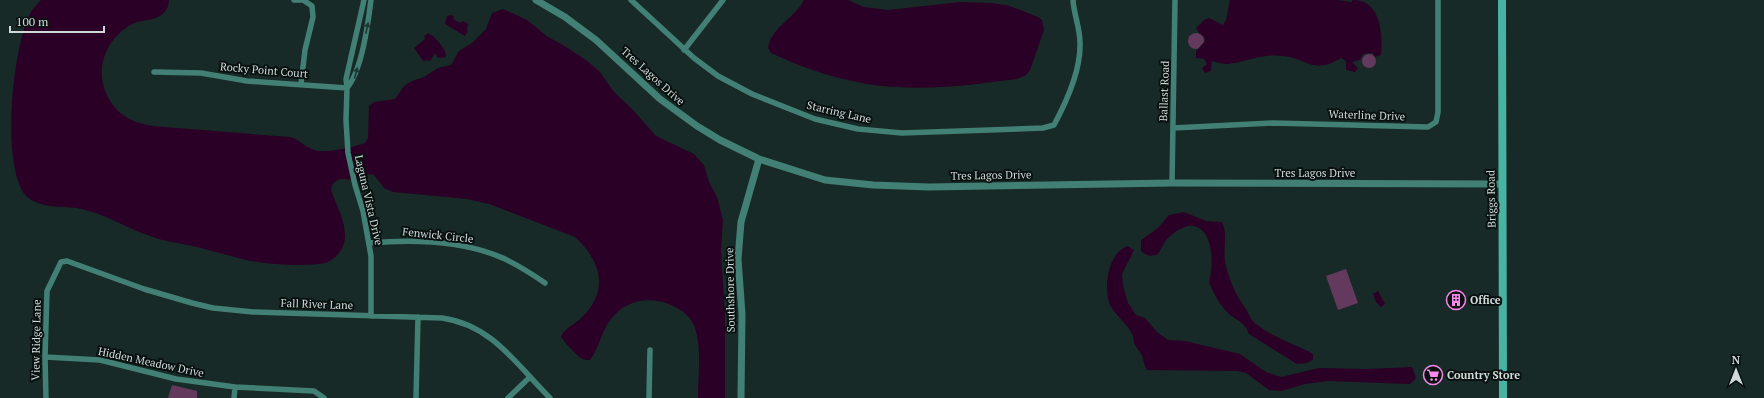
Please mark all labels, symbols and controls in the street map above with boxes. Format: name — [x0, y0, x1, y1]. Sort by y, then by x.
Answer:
scale bar — [10, 8, 104, 34]
text: 100 m — [16, 14, 49, 29]
one-way arrow — [364, 22, 370, 34]
street label: Tres Lagos Drive — [618, 44, 688, 109]
street label: Rocky Point Court — [219, 59, 309, 81]
street label: Ballast Road — [1156, 60, 1172, 122]
one-way arrow — [353, 66, 359, 79]
street label: Starring Lane — [805, 98, 873, 126]
street label: Waterline Drive — [1328, 107, 1406, 123]
street label: Laguna Vista Drive — [352, 153, 386, 247]
street label: Tres Lagos Drive — [1275, 166, 1356, 180]
street label: Tres Lagos Drive — [950, 167, 1032, 183]
street label: Briggs Road — [1483, 170, 1499, 228]
street label: Fenwick Circle — [402, 224, 475, 246]
street label: Southshore Drive — [722, 247, 738, 333]
building icon: Office — [1445, 289, 1467, 311]
place label: Office — [1470, 293, 1501, 307]
street label: Fall River Lane — [280, 296, 354, 312]
street label: View Ridge Lane — [28, 299, 44, 381]
street label: Hidden Meadow Drive — [97, 344, 206, 380]
north arrow — [1716, 350, 1756, 390]
text: N — [1732, 353, 1741, 367]
supermarket icon: Country Store — [1422, 364, 1444, 386]
place label: Country Store — [1447, 368, 1520, 382]

